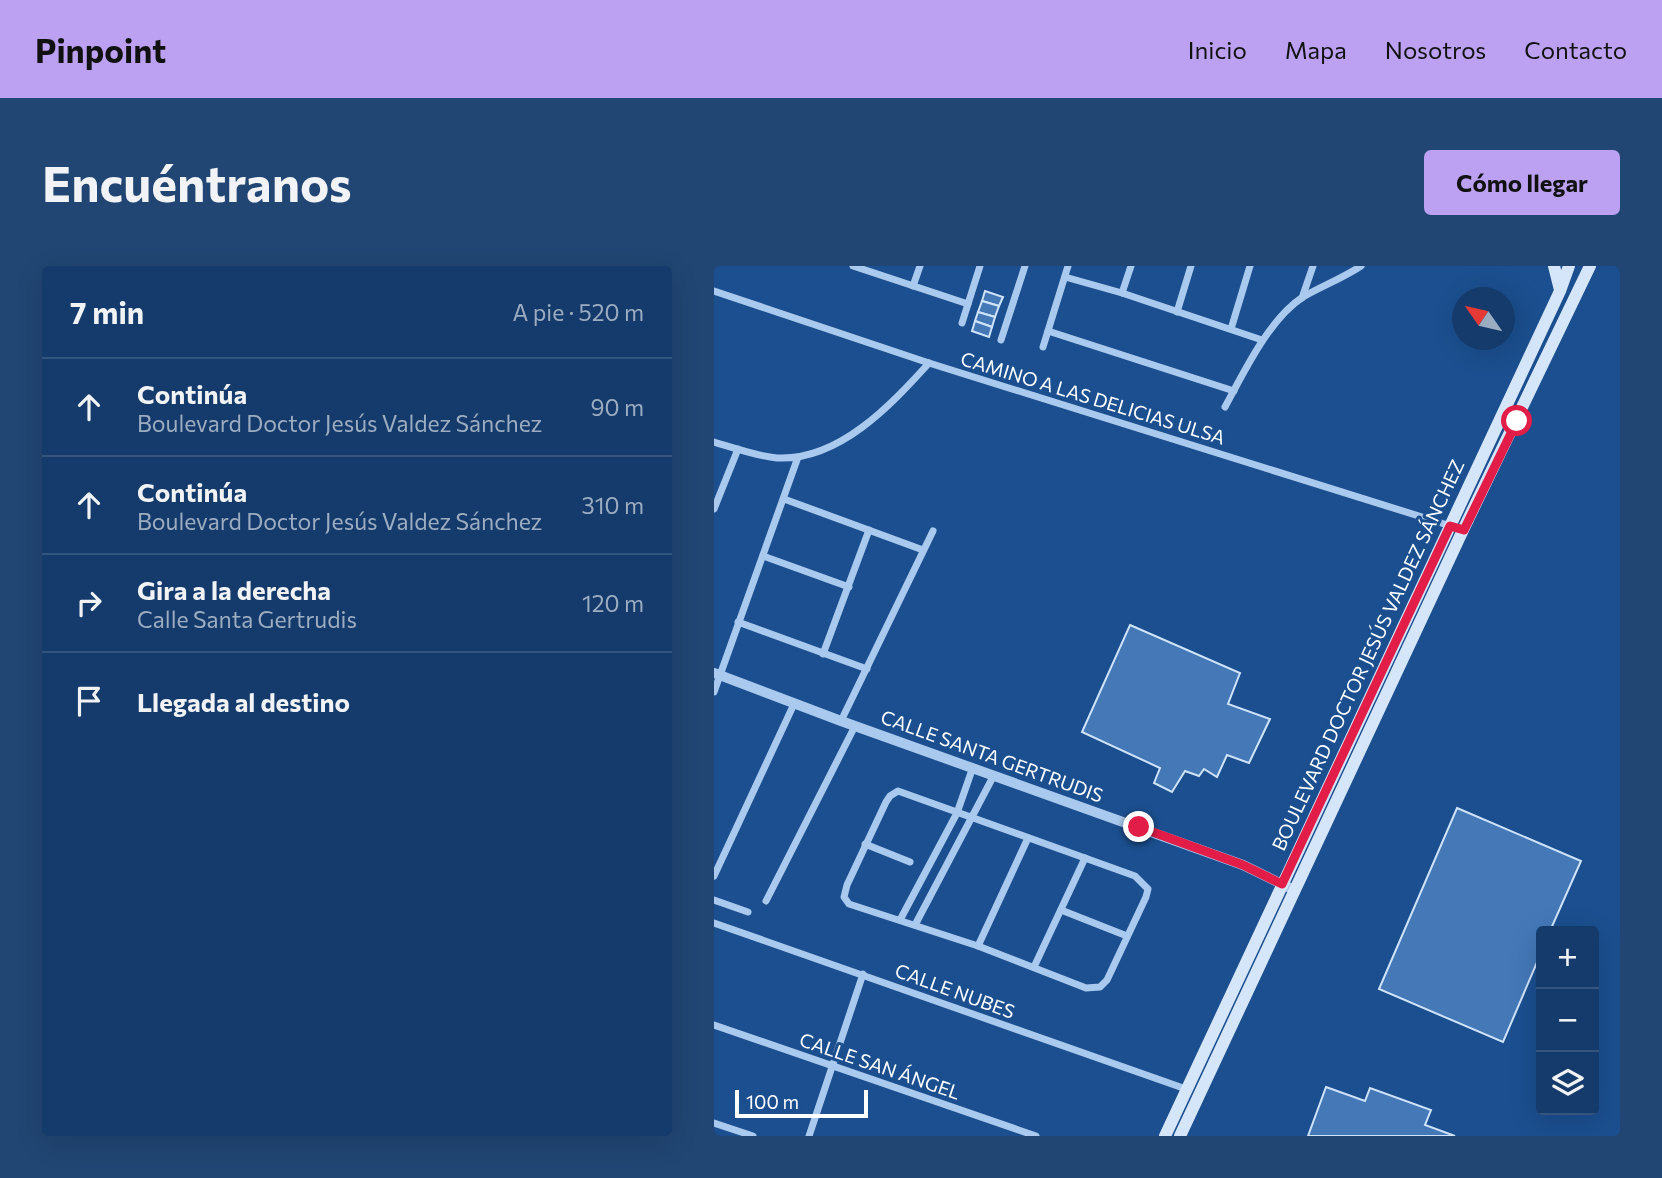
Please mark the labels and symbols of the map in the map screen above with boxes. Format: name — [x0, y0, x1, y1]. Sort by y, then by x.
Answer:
north arrow — [1452, 287, 1515, 350]
street label: CAMINO A LAS DELICIAS ULSA — [958, 346, 1228, 449]
route start — [1501, 405, 1532, 436]
street label: BOULEVARD DOCTOR JESÚS VALDEZ SÁNCHEZ — [1266, 455, 1469, 854]
street label: CALLE SANTA GERTRUDIS — [878, 705, 1107, 807]
route end — [1123, 811, 1154, 842]
street label: CALLE NUBES — [892, 958, 1018, 1023]
street label: CALLE SAN ÁNGEL — [797, 1027, 964, 1104]
scale bar — [735, 1087, 868, 1119]

